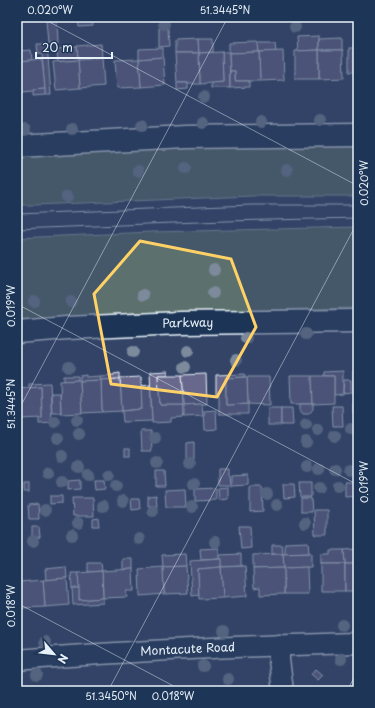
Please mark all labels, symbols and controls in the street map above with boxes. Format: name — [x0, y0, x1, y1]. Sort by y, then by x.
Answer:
text: 0.020°W — [27, 2, 74, 17]
text: 51.3445°N — [200, 2, 250, 17]
scale bar — [36, 34, 112, 60]
text: 20 m — [42, 38, 73, 56]
text: 0.020°W — [356, 159, 371, 206]
text: 0.019°W — [3, 284, 18, 327]
street label: Parkway — [162, 313, 213, 332]
text: 51.3445°N — [3, 379, 18, 429]
text: 0.019°W — [356, 460, 371, 503]
text: 0.018°W — [3, 584, 18, 627]
north arrow — [34, 634, 74, 674]
street label: Montacute Road — [140, 637, 235, 660]
text: N — [54, 651, 73, 667]
text: 51.3450°N — [85, 688, 137, 703]
text: 0.018°W — [152, 688, 195, 703]

